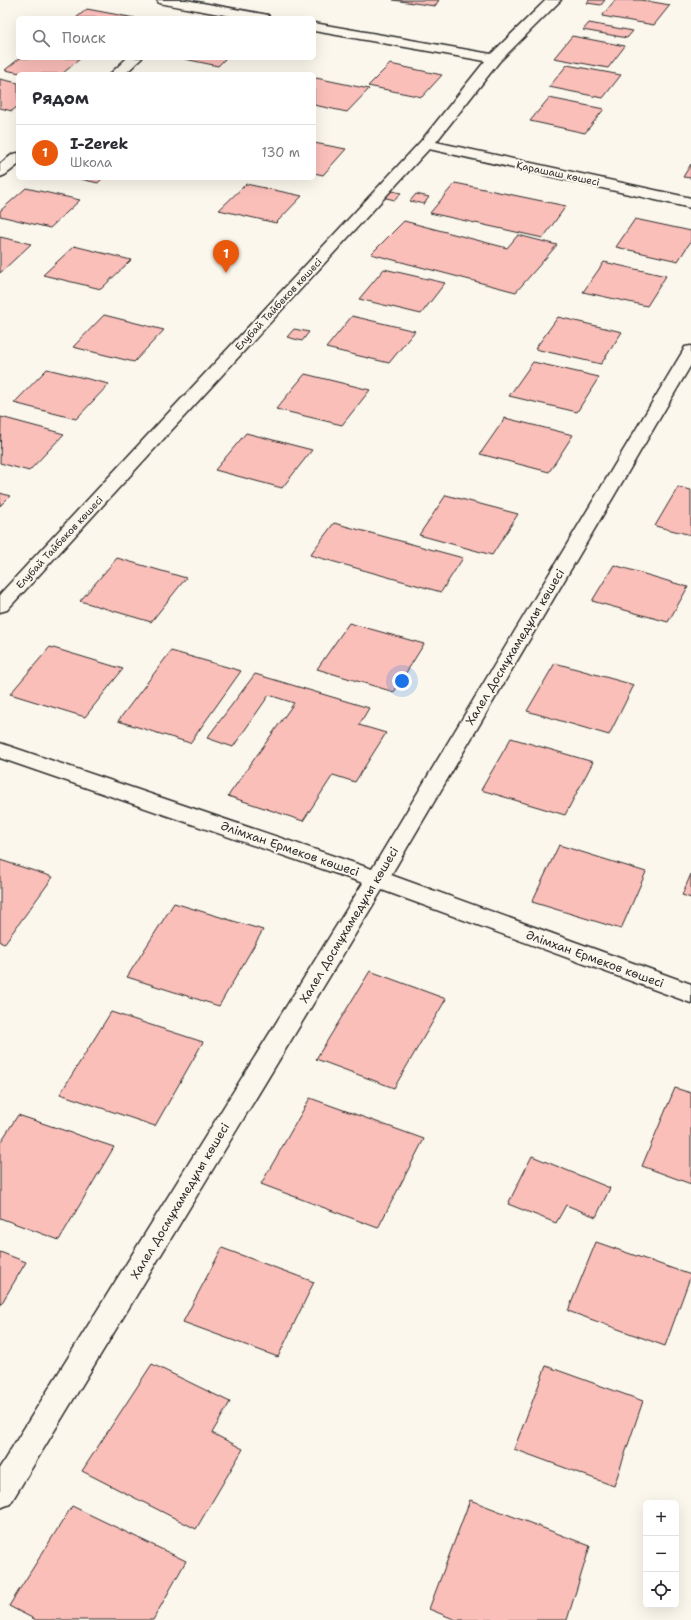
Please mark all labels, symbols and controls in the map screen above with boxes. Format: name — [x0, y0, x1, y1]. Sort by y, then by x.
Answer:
search box — [16, 16, 316, 60]
icon: search — [30, 27, 52, 49]
text: Поиск — [62, 28, 106, 48]
text: Рядом — [32, 87, 89, 109]
text: I-Zerek — [70, 134, 128, 154]
text: 1 — [42, 144, 48, 161]
text: 130 m — [262, 144, 300, 161]
text: Школа — [70, 154, 112, 171]
street label: Қарашаш көшесі — [515, 158, 601, 189]
pin: 1 — [213, 240, 239, 273]
street label: Елубай Тайбеков көшесі — [232, 255, 325, 353]
street label: Елубай Тайбеков көшесі — [13, 493, 106, 591]
street label: Халел Досмұхамедұлы көшесі — [462, 566, 568, 728]
your location — [392, 671, 412, 691]
street label: Әлімхан Ермеков көшесі — [219, 818, 361, 880]
street label: Халел Досмұхамедұлы көшесі — [296, 844, 402, 1006]
street label: Әлімхан Ермеков көшесі — [524, 927, 666, 991]
street label: Халел Досмұхамедұлы көшесі — [127, 1120, 233, 1282]
map controls — [643, 1500, 679, 1608]
button: + — [643, 1500, 679, 1536]
button: − — [643, 1536, 679, 1572]
button: locate — [643, 1572, 679, 1608]

